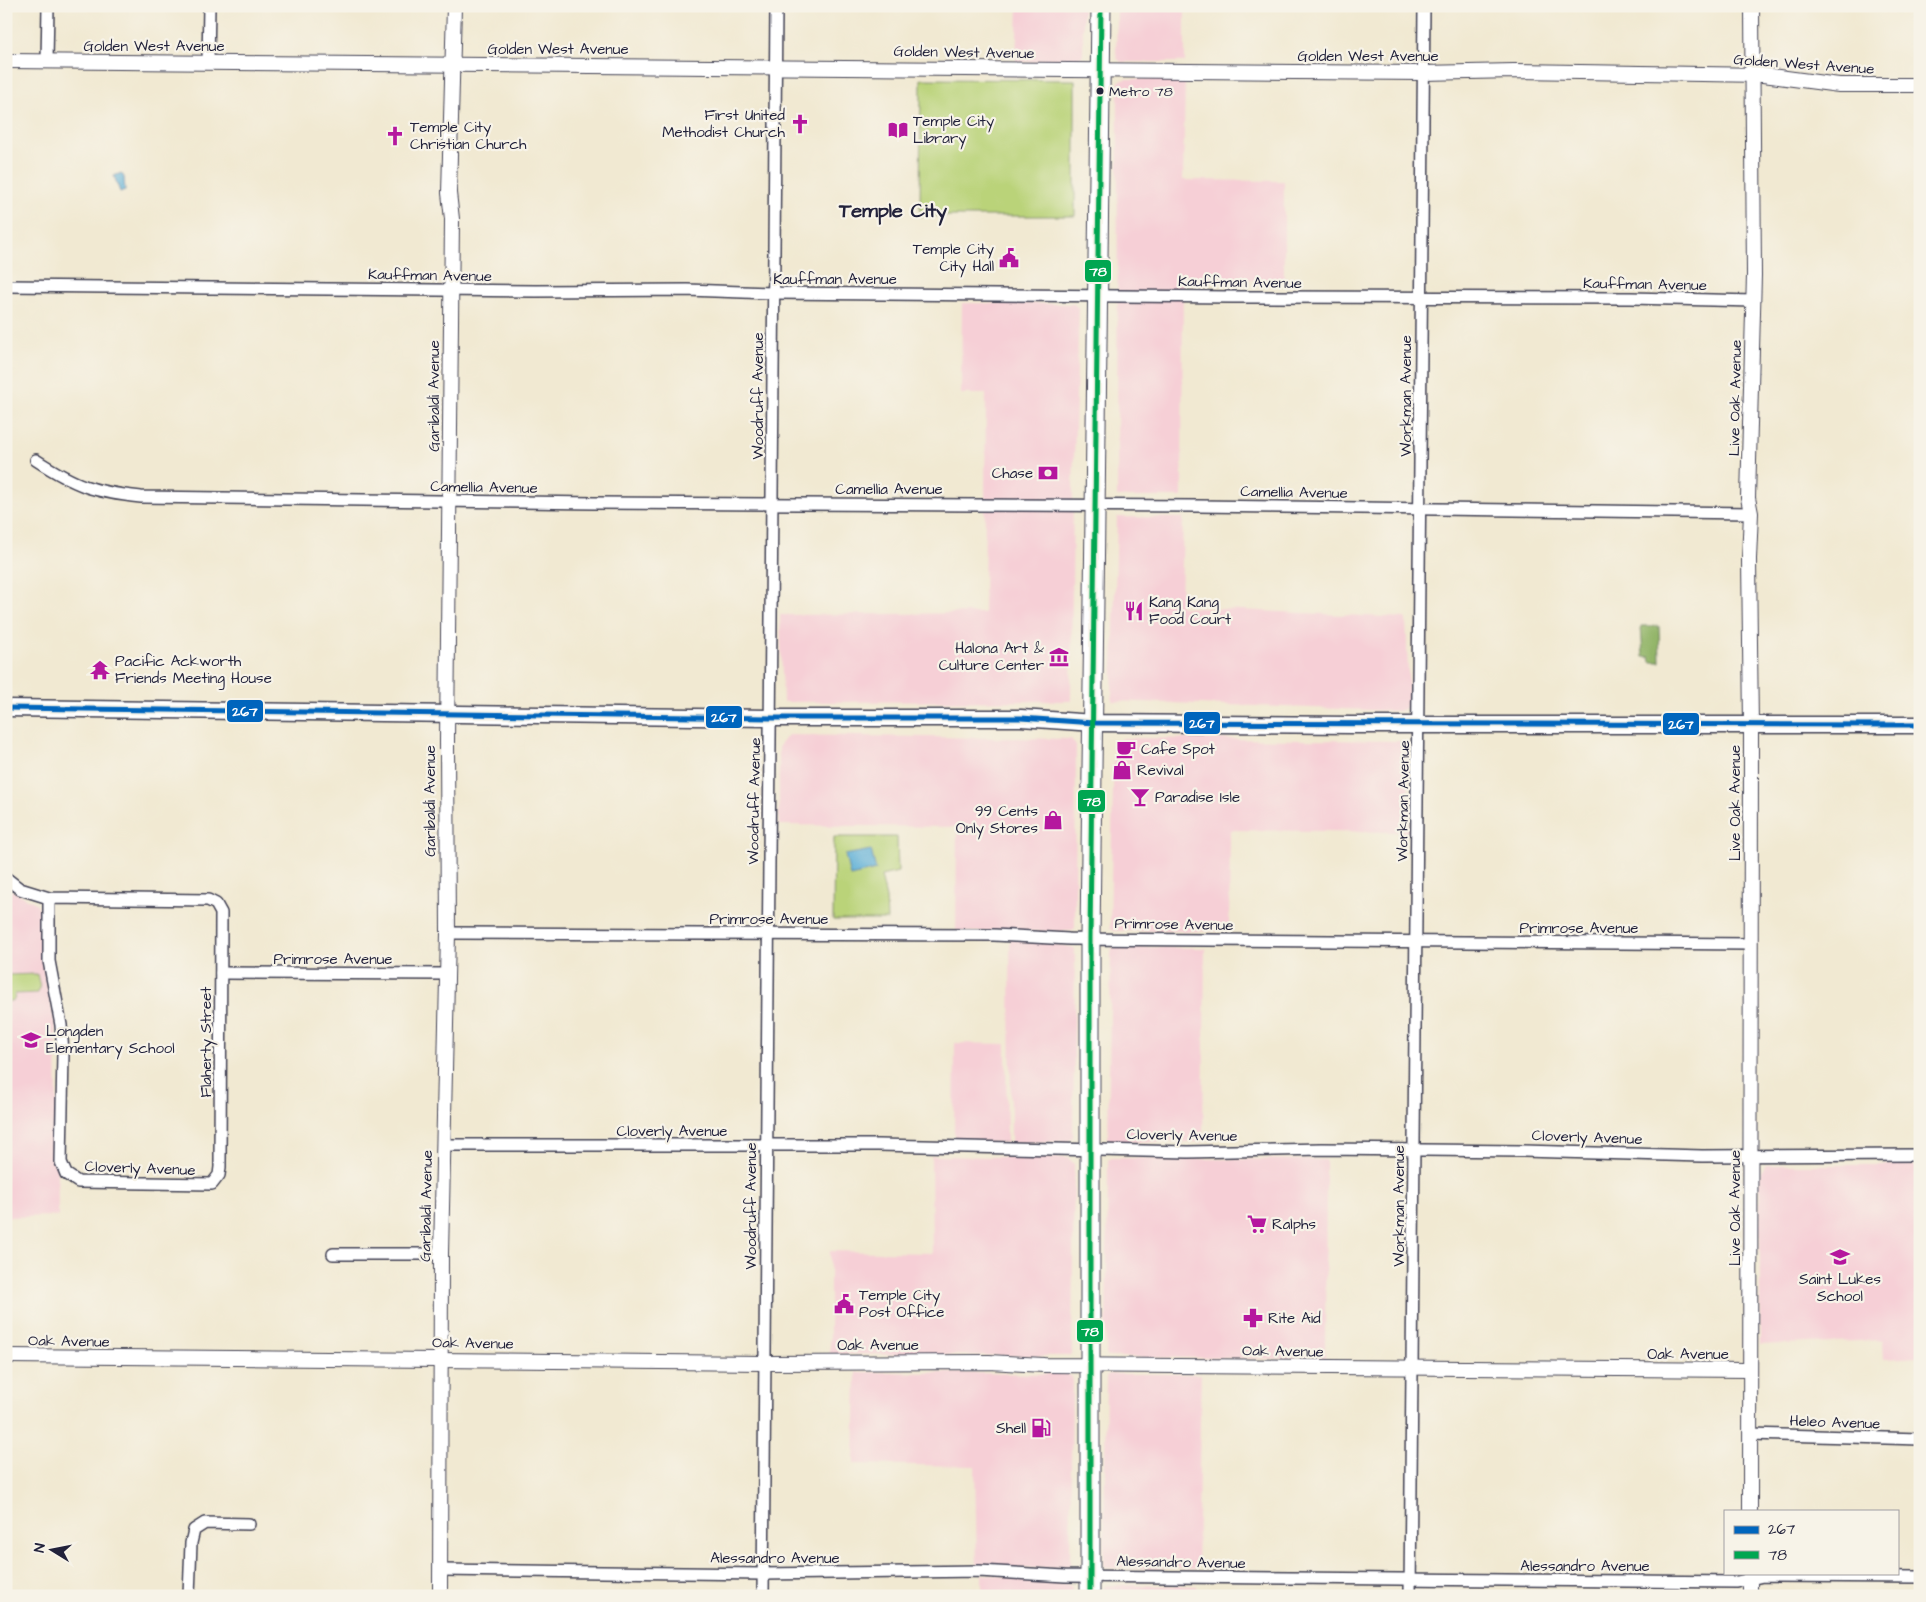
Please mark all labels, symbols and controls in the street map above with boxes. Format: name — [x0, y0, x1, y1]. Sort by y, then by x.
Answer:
street label: Golden West Avenue — [83, 36, 225, 57]
street label: Golden West Avenue — [487, 39, 629, 60]
street label: Golden West Avenue — [893, 41, 1035, 64]
street label: Golden West Avenue — [1297, 46, 1439, 67]
street label: Golden West Avenue — [1733, 49, 1875, 80]
place label: Metro 78 — [1109, 82, 1173, 102]
marker: Metro 78 — [1095, 86, 1105, 96]
place label: First United Methodist Church — [662, 105, 786, 143]
place label: Temple City Library — [913, 111, 994, 150]
church icon: First United Methodist Church — [789, 113, 811, 135]
place label: Temple City Christian Church — [410, 117, 527, 155]
library icon: Temple City Library — [887, 119, 909, 141]
church icon: Temple City Christian Church — [384, 125, 406, 147]
district label: Temple City — [838, 197, 947, 226]
place label: Temple City City Hall — [913, 239, 994, 278]
public building icon: Temple City City Hall — [998, 247, 1020, 269]
line badge: 78 — [1084, 259, 1112, 283]
text: 78 — [1088, 262, 1107, 282]
street label: Kauffman Avenue — [368, 264, 492, 287]
street label: Kauffman Avenue — [773, 269, 897, 290]
street label: Kauffman Avenue — [1178, 271, 1302, 294]
street label: Kauffman Avenue — [1583, 273, 1707, 296]
street label: Woodruff Avenue — [748, 332, 769, 460]
street label: Workman Avenue — [1396, 335, 1417, 457]
street label: Garibaldi Avenue — [424, 340, 445, 452]
street label: Live Oak Avenue — [1724, 340, 1747, 456]
bank icon: Chase — [1037, 462, 1059, 484]
place label: Chase — [992, 463, 1033, 484]
street label: Camellia Avenue — [430, 476, 538, 499]
street label: Camellia Avenue — [835, 479, 943, 500]
street label: Camellia Avenue — [1240, 481, 1348, 504]
place label: Kang Kang Food Court — [1149, 592, 1231, 630]
restaurant icon: Kang Kang Food Court — [1123, 600, 1145, 622]
place label: Halona Art & Culture Center — [939, 638, 1044, 676]
museum icon: Halona Art & Culture Center — [1048, 646, 1070, 668]
place label: Pacific Ackworth Friends Meeting House — [115, 651, 272, 690]
temple icon: Pacific Ackworth Friends Meeting House — [89, 659, 111, 681]
line badge: 267 — [226, 699, 264, 723]
text: 267 — [231, 702, 258, 722]
line badge: 267 — [705, 705, 743, 729]
text: 267 — [710, 708, 737, 728]
line badge: 267 — [1183, 711, 1221, 735]
line badge: 267 — [1662, 712, 1700, 736]
text: 267 — [1188, 714, 1215, 734]
text: 267 — [1667, 715, 1694, 735]
street label: Woodruff Avenue — [743, 737, 766, 865]
cafe icon: Cafe Spot — [1115, 738, 1137, 760]
place label: Cafe Spot — [1141, 739, 1215, 760]
street label: Workman Avenue — [1392, 740, 1415, 862]
street label: Garibaldi Avenue — [420, 745, 441, 857]
street label: Live Oak Avenue — [1725, 745, 1746, 861]
shop icon: Revival — [1111, 759, 1133, 781]
place label: Revival — [1137, 760, 1184, 781]
bar icon: Paradise Isle — [1129, 786, 1151, 808]
place label: Paradise Isle — [1155, 787, 1240, 808]
line badge: 78 — [1077, 789, 1106, 813]
text: 78 — [1082, 792, 1101, 812]
place label: 99 Cents Only Stores — [956, 801, 1038, 840]
shop icon: 99 Cents Only Stores — [1042, 809, 1064, 831]
street label: Primrose Avenue — [710, 909, 828, 930]
street label: Primrose Avenue — [1114, 913, 1234, 936]
street label: Primrose Avenue — [1520, 918, 1638, 939]
street label: Primrose Avenue — [274, 949, 392, 970]
street label: Flaherty Street — [196, 987, 218, 1097]
place label: Longden Elementary School — [46, 1021, 175, 1060]
school or university icon: Longden Elementary School — [20, 1029, 42, 1051]
street label: Cloverly Avenue — [617, 1121, 727, 1143]
street label: Cloverly Avenue — [1126, 1124, 1238, 1148]
street label: Cloverly Avenue — [1531, 1125, 1643, 1151]
street label: Woodruff Avenue — [741, 1142, 762, 1270]
street label: Workman Avenue — [1389, 1145, 1410, 1267]
street label: Garibaldi Avenue — [415, 1150, 438, 1262]
street label: Live Oak Avenue — [1725, 1150, 1746, 1266]
street label: Cloverly Avenue — [84, 1156, 196, 1182]
supermarket icon: Ralphs — [1246, 1213, 1268, 1235]
place label: Ralphs — [1272, 1214, 1316, 1235]
school or university icon: Saint Lukes School — [1829, 1246, 1851, 1268]
place label: Saint Lukes School — [1799, 1269, 1881, 1307]
place label: Temple City Post Office — [859, 1285, 944, 1323]
public building icon: Temple City Post Office — [833, 1293, 855, 1315]
pharmacy icon: Rite Aid — [1242, 1307, 1264, 1329]
place label: Rite Aid — [1268, 1308, 1321, 1329]
line badge: 78 — [1076, 1319, 1104, 1343]
text: 78 — [1080, 1322, 1099, 1342]
street label: Oak Avenue — [28, 1330, 110, 1353]
street label: Oak Avenue — [432, 1332, 514, 1355]
street label: Oak Avenue — [837, 1335, 919, 1356]
street label: Oak Avenue — [1242, 1340, 1324, 1363]
street label: Oak Avenue — [1647, 1344, 1729, 1365]
street label: Heleo Avenue — [1789, 1410, 1881, 1435]
fuel station icon: Shell — [1030, 1417, 1052, 1439]
place label: Shell — [996, 1418, 1026, 1439]
legend — [1724, 1510, 1898, 1574]
text: 267 — [1768, 1519, 1795, 1540]
north arrow — [28, 1524, 78, 1574]
text: N — [30, 1542, 51, 1554]
text: 78 — [1768, 1545, 1787, 1566]
street label: Alessandro Avenue — [710, 1548, 840, 1569]
street label: Alessandro Avenue — [1116, 1551, 1246, 1574]
street label: Alessandro Avenue — [1520, 1556, 1650, 1577]

